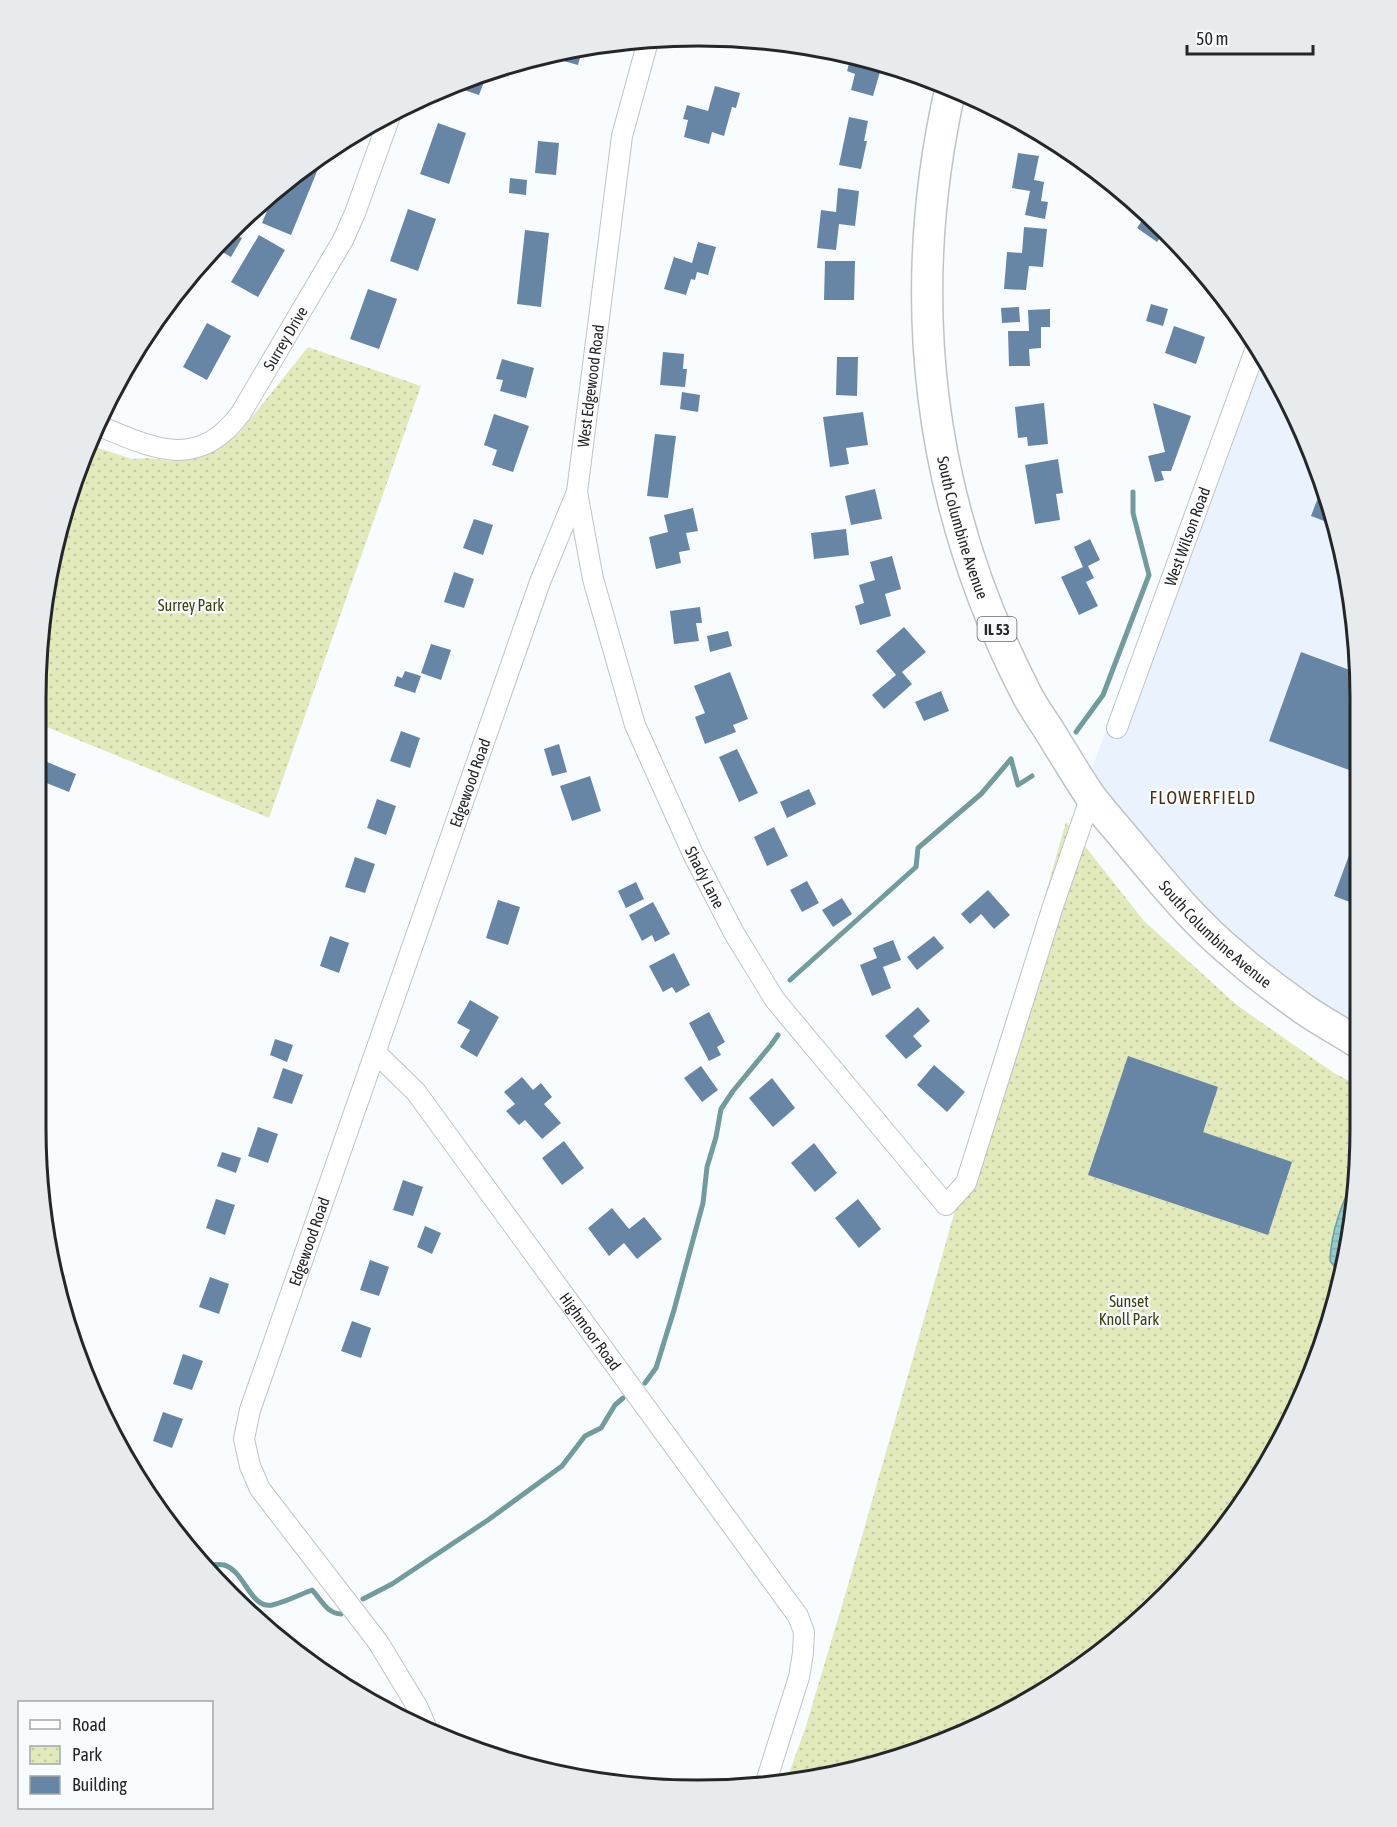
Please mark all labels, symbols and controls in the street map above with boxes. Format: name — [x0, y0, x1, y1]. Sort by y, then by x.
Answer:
scale bar — [1187, 18, 1313, 56]
text: 50 m — [1196, 28, 1228, 49]
street label: Surrey Drive — [259, 303, 311, 373]
street label: West Edgewood Road — [574, 323, 607, 448]
street label: South Columbine Avenue — [934, 455, 992, 601]
street label: West Wilson Road — [1161, 484, 1213, 588]
park label: Surrey Park — [158, 596, 224, 615]
road number: IL 53 — [978, 617, 1016, 641]
street label: Edgewood Road — [446, 736, 494, 830]
district label: FLOWERFIELD — [1150, 787, 1256, 808]
street label: Shady Lane — [682, 844, 728, 911]
street label: South Columbine Avenue — [1156, 877, 1275, 991]
street label: Edgewood Road — [285, 1195, 333, 1288]
street label: Highmoor Road — [556, 1289, 625, 1374]
park label: Sunset Knoll Park — [1099, 1292, 1159, 1328]
legend — [18, 1701, 213, 1809]
text: Road — [72, 1714, 106, 1735]
text: Park — [72, 1744, 102, 1765]
text: Building — [72, 1774, 127, 1795]

